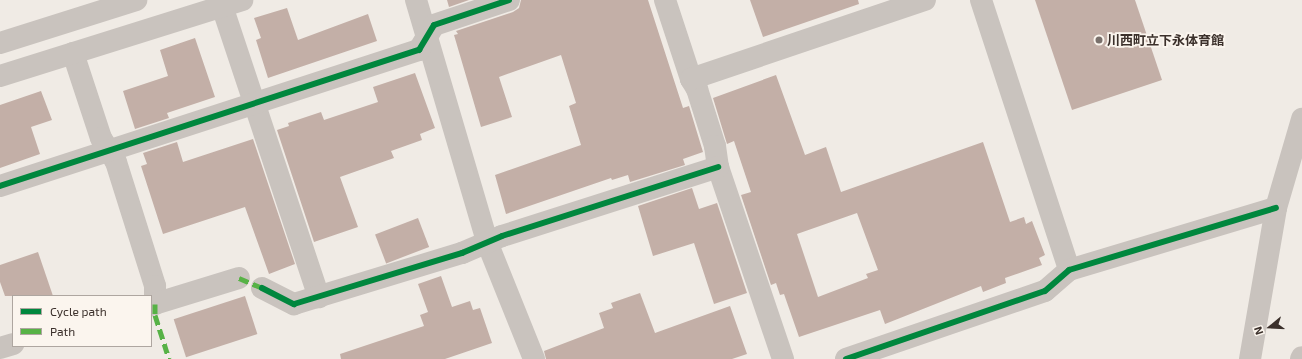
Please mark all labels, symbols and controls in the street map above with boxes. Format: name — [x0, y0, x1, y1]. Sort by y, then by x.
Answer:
place label: 川西町立下永体育館 — [1107, 32, 1224, 48]
marker: 川西町立下永体育館 — [1094, 35, 1104, 45]
legend — [12, 295, 152, 347]
text: Cycle path — [50, 304, 107, 318]
north arrow — [1250, 307, 1290, 347]
text: Path — [50, 324, 75, 338]
text: N — [1251, 325, 1266, 337]

